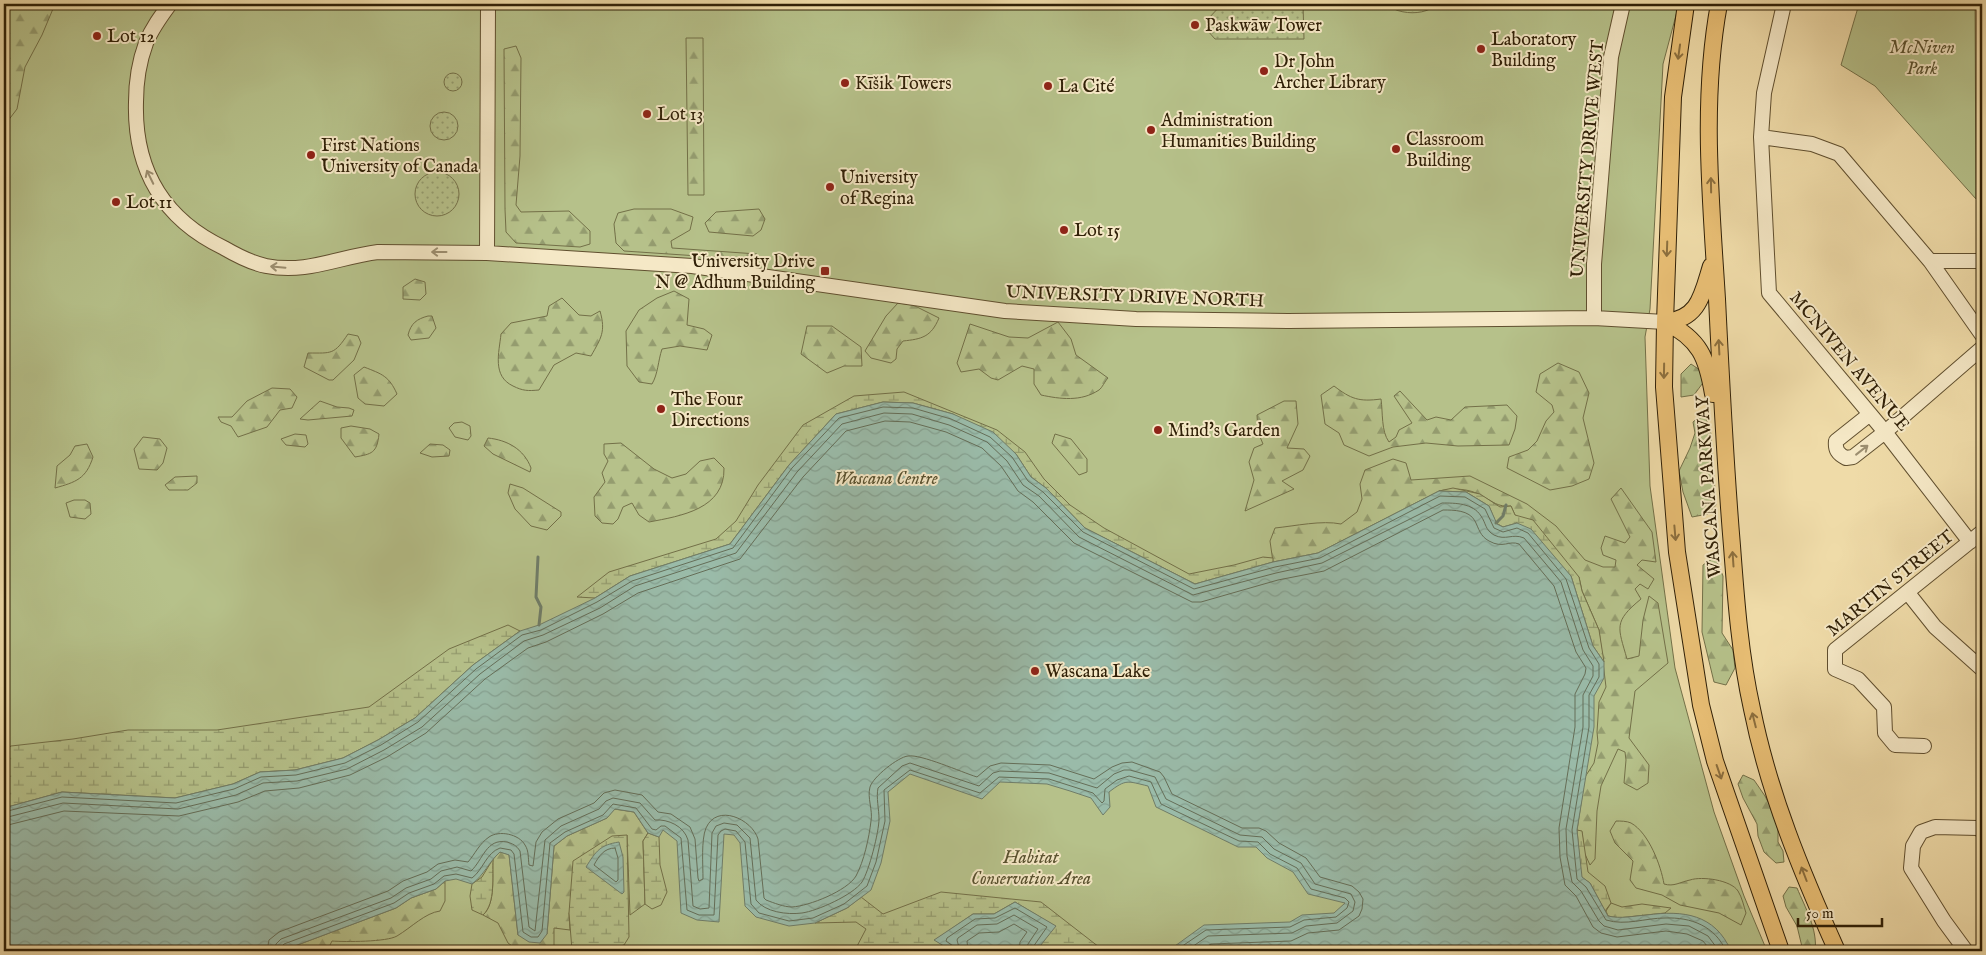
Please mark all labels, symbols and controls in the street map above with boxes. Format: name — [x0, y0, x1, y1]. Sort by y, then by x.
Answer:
place label: Paskwāw Tower — [1205, 15, 1322, 38]
marker: Paskwāw Tower — [1189, 19, 1201, 31]
place label: Lot 12 — [107, 26, 155, 49]
place label: Laboratory Building — [1491, 29, 1577, 73]
marker: Lot 12 — [91, 30, 103, 42]
park label: McNiven Park — [1889, 37, 1955, 81]
street label: UNIVERSITY DRIVE WEST — [1567, 39, 1610, 279]
marker: Laboratory Building — [1475, 43, 1487, 55]
one-way arrow — [1673, 44, 1683, 60]
place label: Dr John Archer Library — [1273, 51, 1386, 95]
marker: Dr John Archer Library — [1258, 65, 1270, 77]
place label: Kīšik Towers — [855, 73, 952, 96]
place label: La Cité — [1058, 76, 1115, 99]
marker: Kīšik Towers — [839, 77, 851, 89]
marker: La Cité — [1042, 80, 1054, 92]
place label: Lot 13 — [657, 104, 703, 127]
marker: Lot 13 — [641, 108, 653, 120]
place label: Administration Humanities Building — [1160, 110, 1316, 154]
marker: Administration Humanities Building — [1145, 124, 1157, 136]
place label: Classroom Building — [1406, 129, 1484, 173]
place label: First Nations University of Canada — [321, 135, 479, 179]
marker: Classroom Building — [1390, 143, 1402, 155]
marker: First Nations University of Canada — [305, 149, 317, 161]
place label: University of Regina — [840, 167, 918, 211]
one-way arrow — [144, 170, 154, 185]
one-way arrow — [1706, 177, 1715, 193]
marker: University of Regina — [824, 181, 836, 193]
place label: Lot 11 — [126, 192, 172, 215]
marker: Lot 11 — [110, 196, 122, 208]
place label: Lot 15 — [1074, 220, 1120, 243]
marker: Lot 15 — [1058, 224, 1070, 236]
one-way arrow — [1663, 241, 1672, 257]
one-way arrow — [431, 248, 447, 257]
place label: University Drive N @ Adhum Building — [655, 251, 815, 295]
one-way arrow — [270, 262, 286, 272]
marker: University Drive N @ Adhum Building — [819, 265, 831, 277]
street label: UNIVERSITY DRIVE NORTH — [1005, 281, 1264, 314]
street label: MCNIVEN AVENUE — [1784, 287, 1914, 437]
one-way arrow — [1714, 339, 1724, 356]
one-way arrow — [1659, 362, 1669, 379]
place label: The Four Directions — [671, 389, 749, 433]
street label: WASCANA PARKWAY — [1692, 394, 1727, 579]
marker: The Four Directions — [655, 403, 667, 415]
place label: Mind's Garden — [1168, 420, 1281, 443]
marker: Mind's Garden — [1152, 424, 1164, 436]
one-way arrow — [1855, 445, 1869, 455]
park label: Wascana Centre — [834, 468, 938, 491]
one-way arrow — [1670, 525, 1680, 541]
street label: MARTIN STREET — [1823, 526, 1959, 642]
one-way arrow — [1728, 551, 1737, 567]
place label: Wascana Lake — [1045, 661, 1150, 684]
marker: Wascana Lake — [1029, 665, 1041, 677]
one-way arrow — [1749, 712, 1758, 728]
one-way arrow — [1715, 764, 1724, 780]
park label: Habitat Conservation Area — [971, 847, 1091, 891]
one-way arrow — [1799, 867, 1808, 882]
scale bar — [1798, 895, 1882, 927]
text: 50 m — [1806, 904, 1834, 923]

